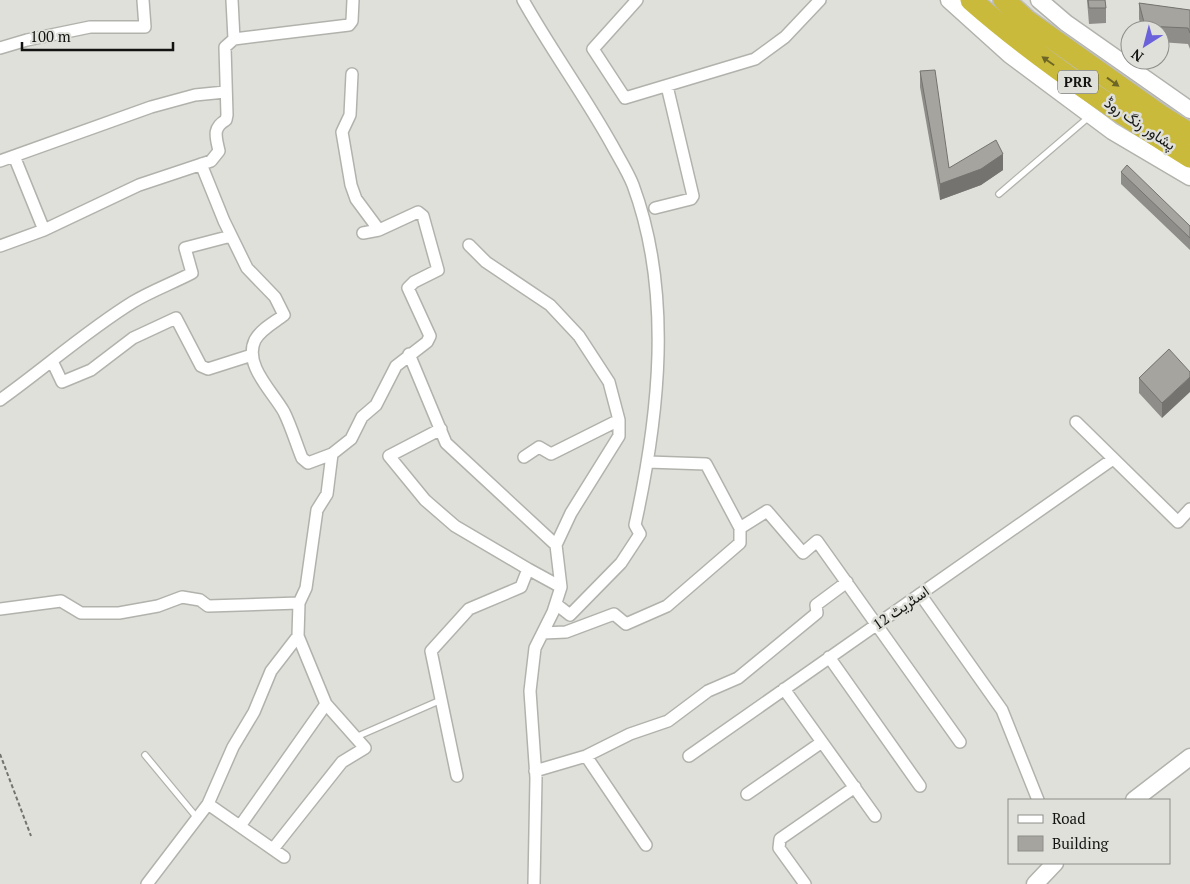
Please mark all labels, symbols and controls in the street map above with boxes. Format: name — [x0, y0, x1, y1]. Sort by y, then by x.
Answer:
scale bar — [22, 20, 174, 52]
north arrow — [1120, 20, 1170, 70]
text: 100 m — [30, 26, 71, 46]
text: N — [1127, 45, 1147, 67]
one-way arrow — [1041, 56, 1055, 66]
road number: PRR — [1058, 70, 1098, 94]
one-way arrow — [1106, 77, 1120, 87]
street label: پشاور رنگ روڈ — [1101, 92, 1180, 155]
street label: اسٹریٹ 12 — [868, 581, 933, 634]
legend — [1008, 799, 1170, 864]
text: Road — [1052, 808, 1085, 828]
text: Building — [1052, 833, 1110, 853]

